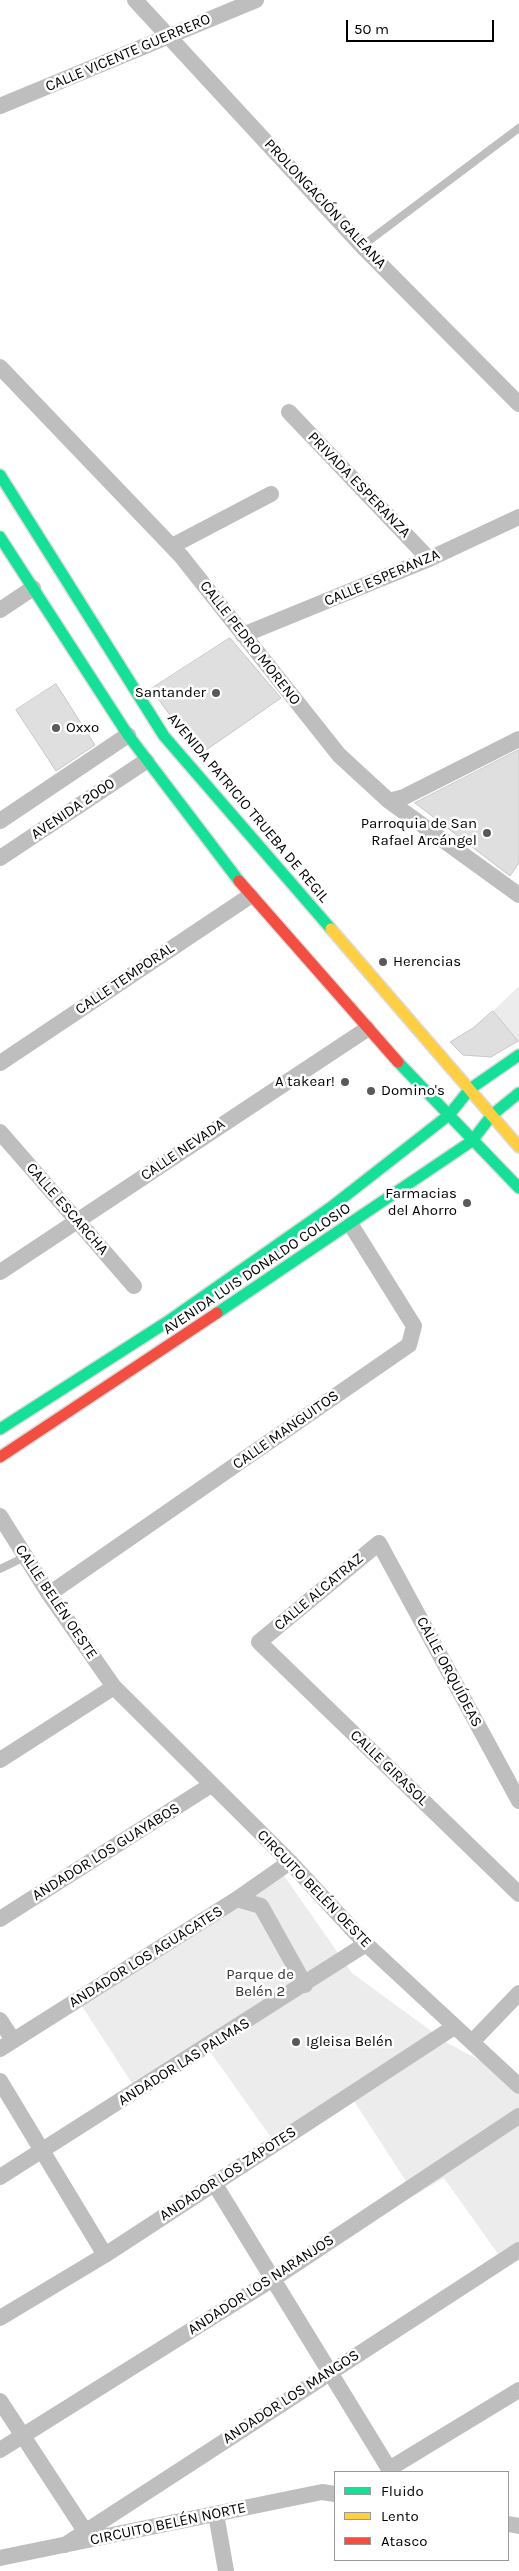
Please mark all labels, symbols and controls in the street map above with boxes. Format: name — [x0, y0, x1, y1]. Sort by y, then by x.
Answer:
street label: CALLE VICENTE GUERRERO — [43, 10, 213, 96]
scale bar — [349, 10, 496, 42]
text: 50 m — [354, 20, 389, 38]
street label: PROLONGACIÓN GALEANA — [260, 136, 390, 272]
street label: PRIVADA ESPERANZA — [304, 428, 414, 542]
street label: CALLE ESPERANZA — [322, 546, 442, 610]
street label: CALLE PEDRO MORENO — [196, 577, 304, 709]
place label: Santander — [135, 684, 206, 702]
marker: Santander — [210, 687, 222, 699]
street label: AVENIDA PATRICIO TRUEBA DE REGIL — [163, 710, 333, 906]
place label: Oxxo — [66, 719, 99, 737]
marker: Oxxo — [50, 722, 62, 734]
street label: AVENIDA 2000 — [28, 774, 118, 844]
place label: Parroquia de San Rafael Arcángel — [361, 815, 477, 850]
marker: Parroquia de San Rafael Arcángel — [481, 827, 493, 839]
street label: CALLE TEMPORAL — [72, 939, 178, 1019]
place label: Herencias — [393, 953, 461, 971]
marker: Herencias — [377, 956, 389, 968]
place label: A takear! — [275, 1073, 335, 1091]
marker: A takear! — [339, 1076, 351, 1088]
place label: Domino's — [381, 1082, 445, 1100]
marker: Domino's — [365, 1085, 377, 1097]
street label: CALLE NEVADA — [138, 1115, 228, 1185]
street label: CALLE ESCARCHA — [22, 1159, 112, 1259]
place label: Farmacias del Ahorro — [385, 1185, 457, 1220]
marker: Farmacias del Ahorro — [461, 1197, 473, 1209]
street label: AVENIDA LUIS DONALDO COLOSIO — [160, 1199, 354, 1339]
street label: CALLE MANGUITOS — [230, 1387, 342, 1473]
street label: CALLE BELÉN OESTE — [11, 1541, 101, 1663]
street label: CALLE ALCATRAZ — [271, 1549, 367, 1635]
street label: CALLE ORQUÍDEAS — [412, 1614, 486, 1730]
street label: CALLE GIRASOL — [346, 1726, 432, 1810]
street label: ANDADOR LOS GUAYABOS — [29, 1799, 183, 1905]
street label: CIRCUITO BELÉN OESTE — [253, 1826, 375, 1952]
street label: ANDADOR LOS AGUACATES — [66, 1902, 226, 2012]
park label: Parque de Belén 2 — [226, 1966, 294, 2001]
street label: ANDADOR LAS PALMAS — [115, 2014, 253, 2110]
place label: Igleisa Belén — [306, 2033, 393, 2051]
marker: Igleisa Belén — [290, 2036, 302, 2048]
street label: ANDADOR LOS ZAPOTES — [156, 2123, 300, 2225]
street label: ANDADOR LOS NARANJOS — [184, 2231, 338, 2339]
street label: ANDADOR LOS MANGOS — [219, 2346, 363, 2448]
legend — [334, 2471, 509, 2561]
text: Fluido — [381, 2482, 424, 2500]
street label: CIRCUITO BELÉN NORTE — [89, 2499, 247, 2549]
text: Lento — [381, 2507, 419, 2525]
text: Atasco — [381, 2532, 427, 2550]

